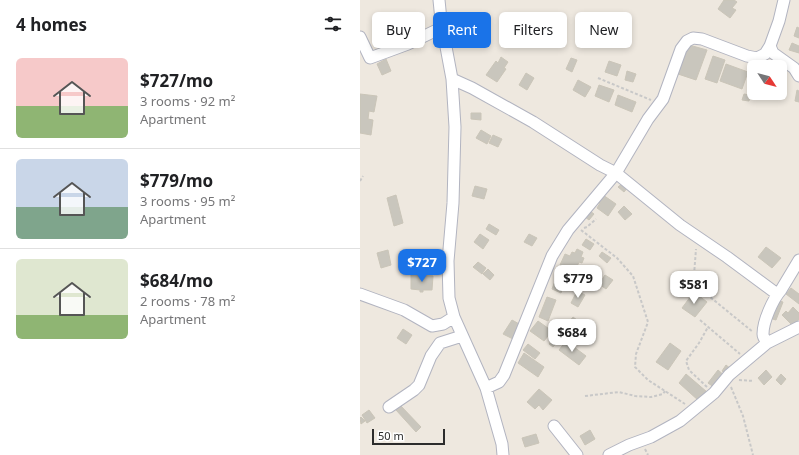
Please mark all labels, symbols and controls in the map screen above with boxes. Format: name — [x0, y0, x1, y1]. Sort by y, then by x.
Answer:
chip: Buy — [372, 12, 425, 48]
chip: Rent — [433, 12, 491, 48]
chip: Filters — [499, 12, 567, 48]
chip: New — [575, 12, 632, 48]
text: 4 homes — [16, 13, 87, 36]
icon: filters — [322, 13, 344, 35]
north arrow — [747, 60, 787, 100]
map controls — [747, 60, 787, 100]
text: $727/mo — [140, 69, 213, 92]
icon: home — [48, 74, 96, 122]
text: 3 rooms · 92 m² — [140, 92, 235, 110]
text: Apartment — [140, 110, 206, 128]
text: $779/mo — [140, 169, 213, 192]
icon: home — [48, 175, 96, 223]
text: 3 rooms · 95 m² — [140, 192, 235, 210]
text: Apartment — [140, 210, 206, 228]
pin: $727 — [398, 249, 446, 283]
text: $727 — [407, 253, 437, 271]
pin: $779 — [554, 265, 602, 299]
text: $684/mo — [140, 269, 213, 292]
text: $779 — [563, 269, 593, 287]
pin: $581 — [670, 271, 718, 305]
icon: home — [48, 275, 96, 323]
text: $581 — [679, 275, 709, 293]
text: 2 rooms · 78 m² — [140, 292, 235, 310]
text: Apartment — [140, 310, 206, 328]
pin: $684 — [548, 319, 596, 353]
text: $684 — [557, 323, 587, 341]
scale bar — [372, 427, 445, 446]
text: 50 m — [378, 428, 404, 443]

